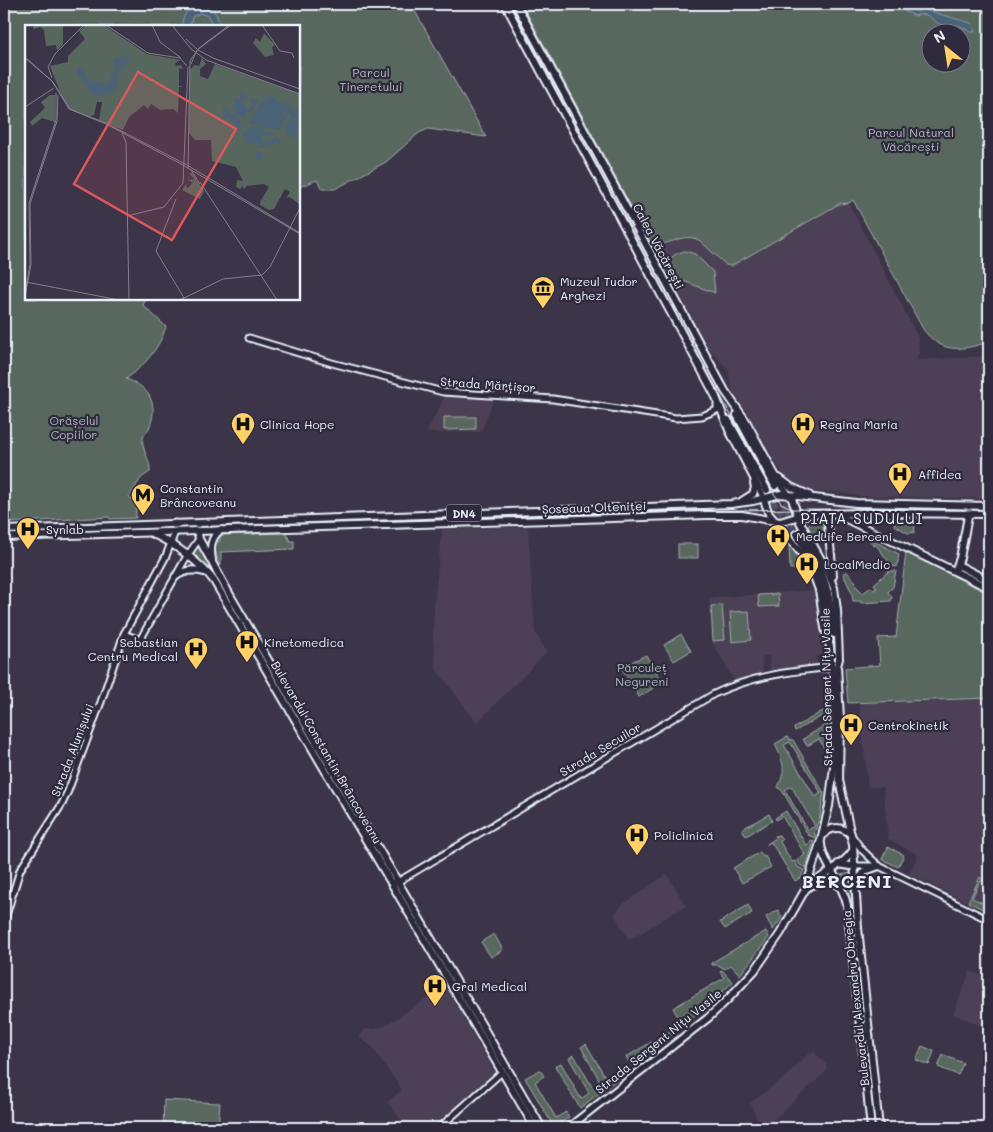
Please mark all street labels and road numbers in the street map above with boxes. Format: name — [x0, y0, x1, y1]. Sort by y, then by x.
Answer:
street label: Calea Văcărești — [630, 200, 688, 292]
street label: Strada Mărțișor — [440, 373, 536, 395]
street label: Șoseaua Olteniței — [542, 497, 646, 518]
road number: DN4 — [446, 504, 482, 522]
street label: Strada Sergent Nițu Vasile — [817, 608, 835, 766]
street label: Bulevardul Constantin Brâncoveanu — [268, 658, 386, 846]
street label: Strada Alunișului — [47, 701, 97, 799]
street label: Strada Secuilor — [556, 718, 644, 780]
street label: Bulevardul Alexandru Obregia — [838, 909, 872, 1087]
street label: Strada Sergent Nițu Vasile — [591, 985, 725, 1097]

